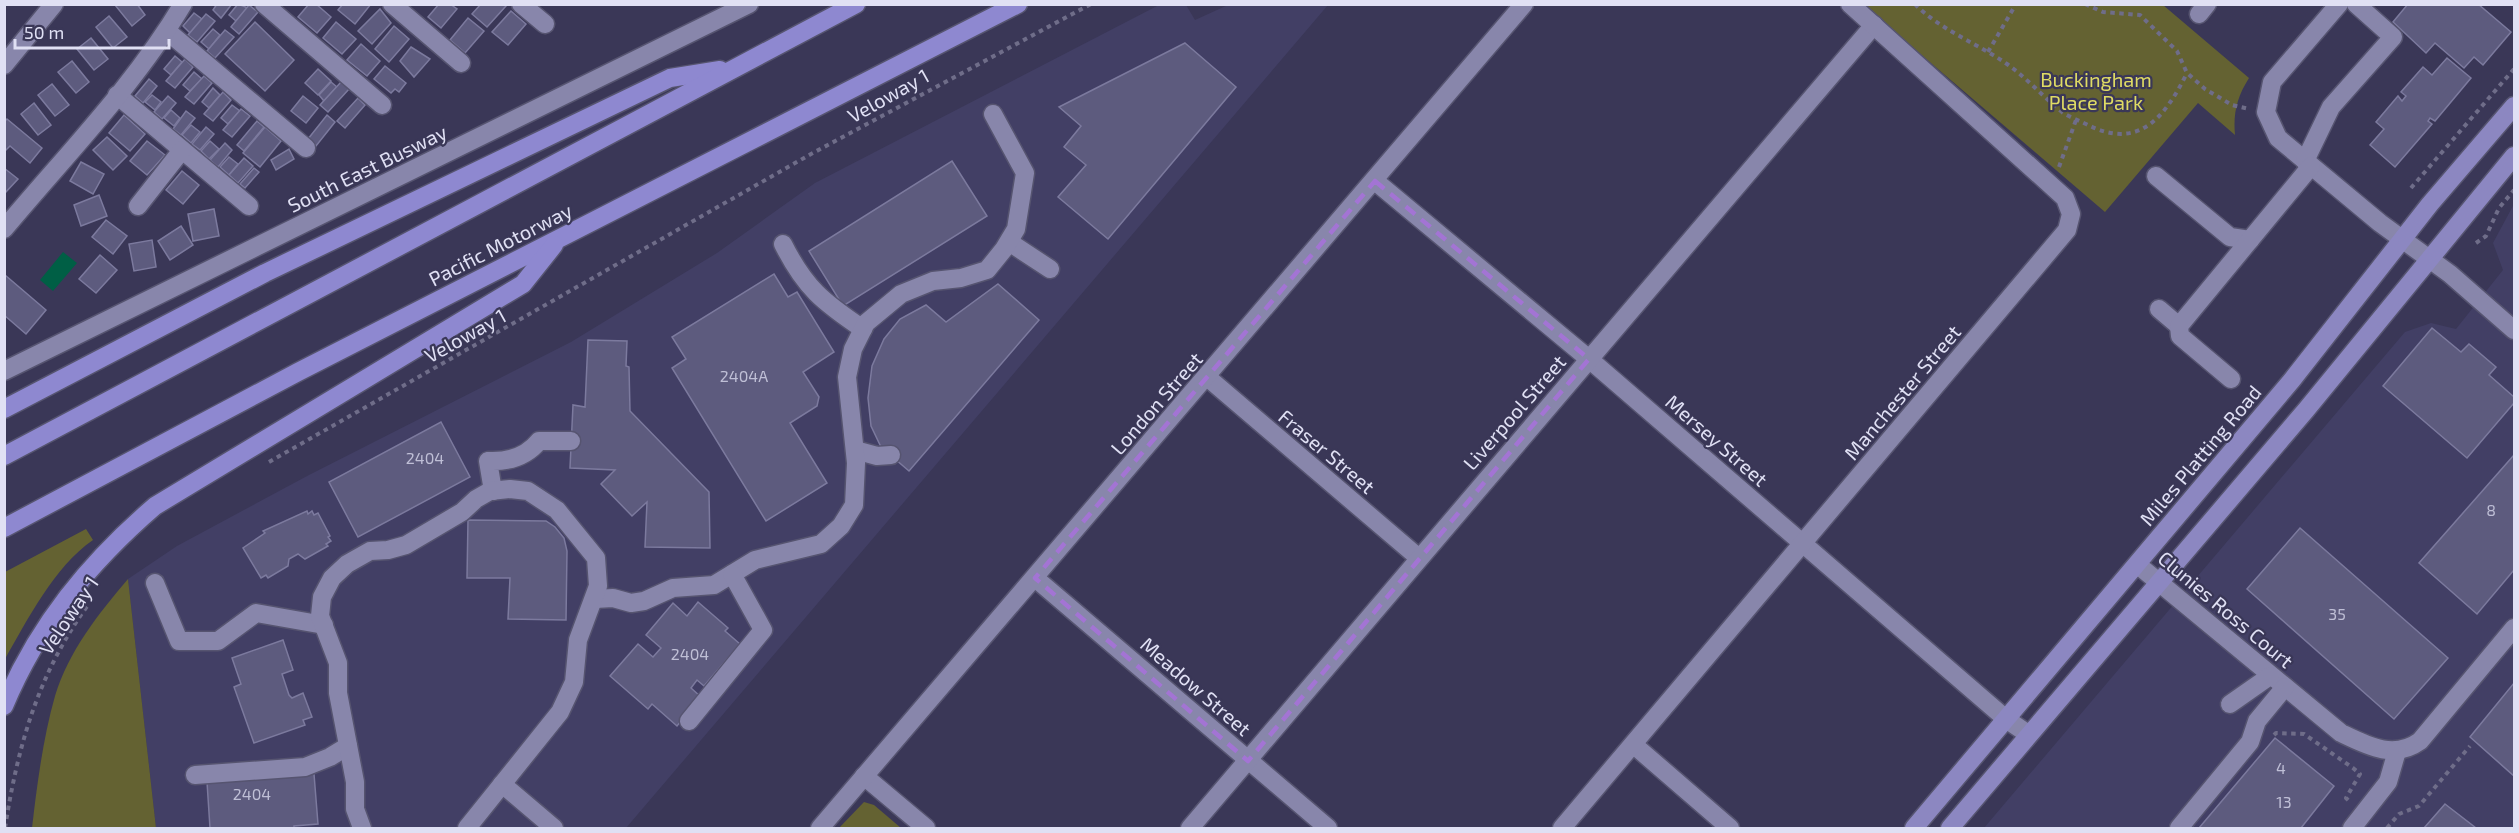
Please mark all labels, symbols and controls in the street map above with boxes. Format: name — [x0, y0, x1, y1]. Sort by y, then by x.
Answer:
scale bar — [15, 12, 170, 50]
text: 50 m — [24, 21, 64, 43]
street label: Veloway 1 — [843, 63, 933, 127]
park label: Buckingham Place Park — [2040, 67, 2152, 114]
street label: South East Busway — [284, 119, 451, 217]
street label: Pacific Motorway — [424, 197, 576, 290]
street label: Veloway 1 — [420, 303, 510, 367]
street label: Manchester Street — [1839, 319, 1966, 464]
street label: London Street — [1105, 347, 1207, 459]
street label: Liverpool Street — [1458, 349, 1571, 474]
house number: 2404A — [720, 366, 768, 385]
street label: Miles Platting Road — [2134, 380, 2266, 530]
street label: Mersey Street — [1661, 389, 1773, 491]
street label: Fraser Street — [1274, 404, 1380, 498]
house number: 2404 — [406, 448, 444, 467]
house number: 8 — [2486, 500, 2496, 519]
street label: Clunies Ross Court — [2154, 546, 2299, 673]
street label: Veloway 1 — [33, 571, 103, 659]
house number: 35 — [2328, 604, 2346, 623]
street label: Meadow Street — [1136, 632, 1256, 741]
house number: 2404 — [671, 644, 709, 663]
house number: 4 — [2276, 758, 2286, 777]
house number: 2404 — [233, 784, 271, 803]
house number: 13 — [2276, 792, 2292, 811]

